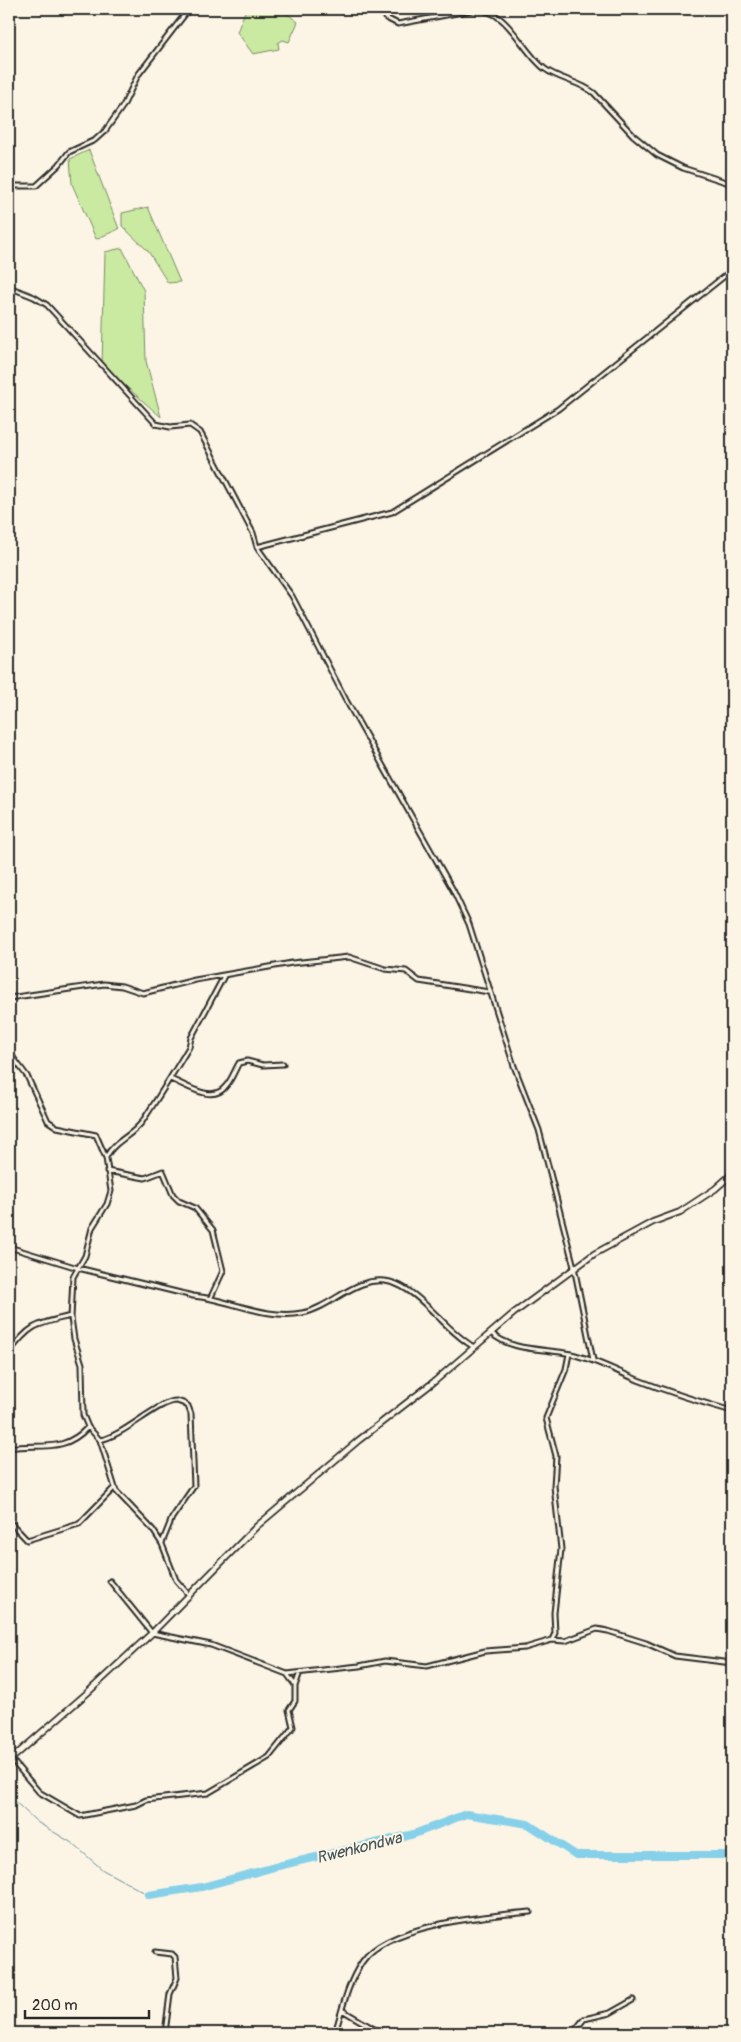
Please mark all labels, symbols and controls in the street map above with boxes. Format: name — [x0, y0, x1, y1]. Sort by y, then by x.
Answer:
water label: Rwenkondwa — [314, 1827, 405, 1868]
scale bar — [25, 1987, 149, 2019]
text: 200 m — [32, 1996, 77, 2015]

